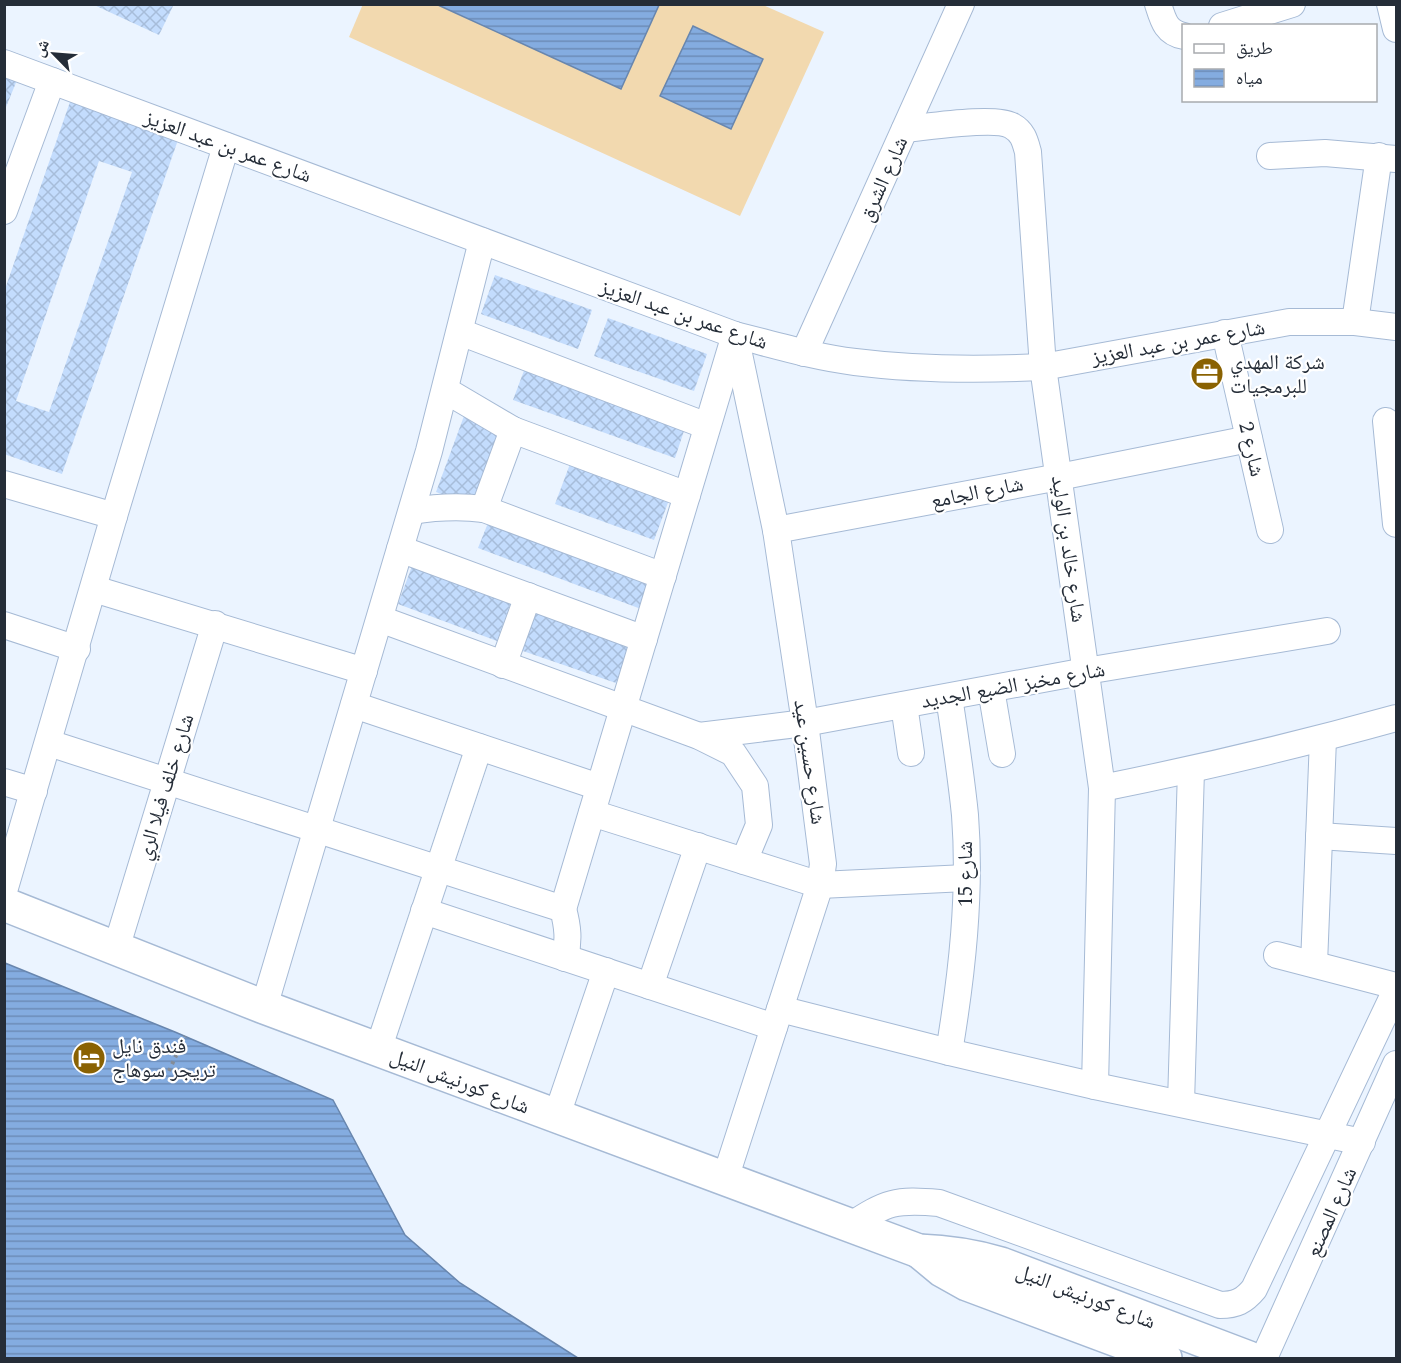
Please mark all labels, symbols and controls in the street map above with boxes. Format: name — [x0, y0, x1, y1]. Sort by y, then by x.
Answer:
north arrow — [24, 24, 84, 84]
legend — [1182, 24, 1377, 102]
text: ش — [27, 35, 56, 61]
text: طريق — [1236, 35, 1273, 62]
text: مياه — [1236, 65, 1263, 92]
street label: شارع عمر بن عبد العزيز — [139, 102, 316, 192]
street label: شارع الشرق — [851, 132, 917, 227]
street label: شارع عمر بن عبد العزيز — [594, 271, 772, 359]
street label: شارع عمر بن عبد العزيز — [1088, 312, 1267, 374]
place label: شركة المهدي للبرمجيات — [1230, 347, 1325, 403]
office icon: شركة المهدي للبرمجيات — [1189, 356, 1225, 392]
street label: شارع 2 — [1229, 419, 1273, 480]
street label: شارع الجامع — [928, 468, 1026, 518]
street label: شارع خالد بن الوليد — [1042, 474, 1094, 625]
street label: شارع مخبز الضبع الجديد — [919, 654, 1108, 718]
street label: شارع حسين عيد — [784, 698, 834, 827]
street label: شارع خلف فيلا الري — [129, 710, 203, 864]
street label: شارع 15 — [950, 841, 982, 907]
place label: فندق نايل تريجر سوهاج — [112, 1031, 216, 1087]
hotel icon: فندق نايل تريجر سوهاج — [71, 1040, 107, 1076]
street label: شارع كورنيش النيل — [385, 1041, 534, 1123]
street label: شارع المصنع — [1298, 1162, 1366, 1263]
street label: شارع كورنيش النيل — [1011, 1256, 1160, 1338]

